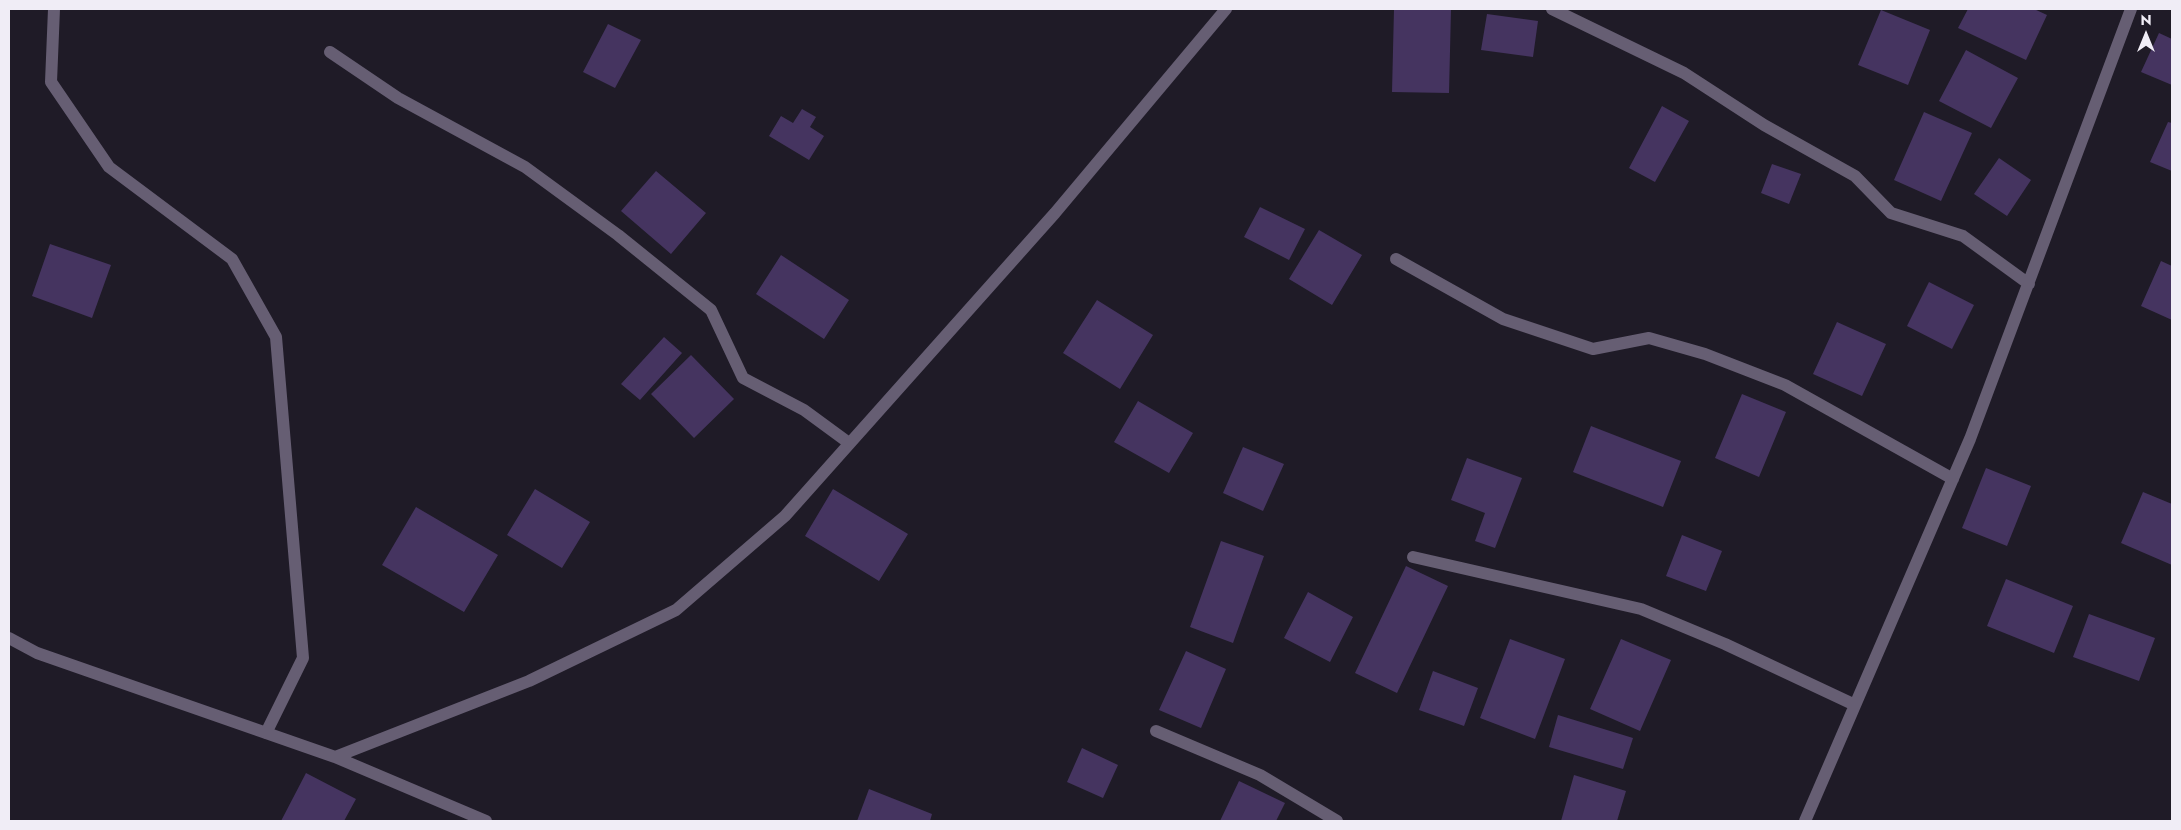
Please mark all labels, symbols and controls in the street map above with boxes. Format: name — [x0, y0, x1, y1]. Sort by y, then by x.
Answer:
north arrow — [2121, 10, 2171, 60]
text: N — [2140, 10, 2152, 30]

